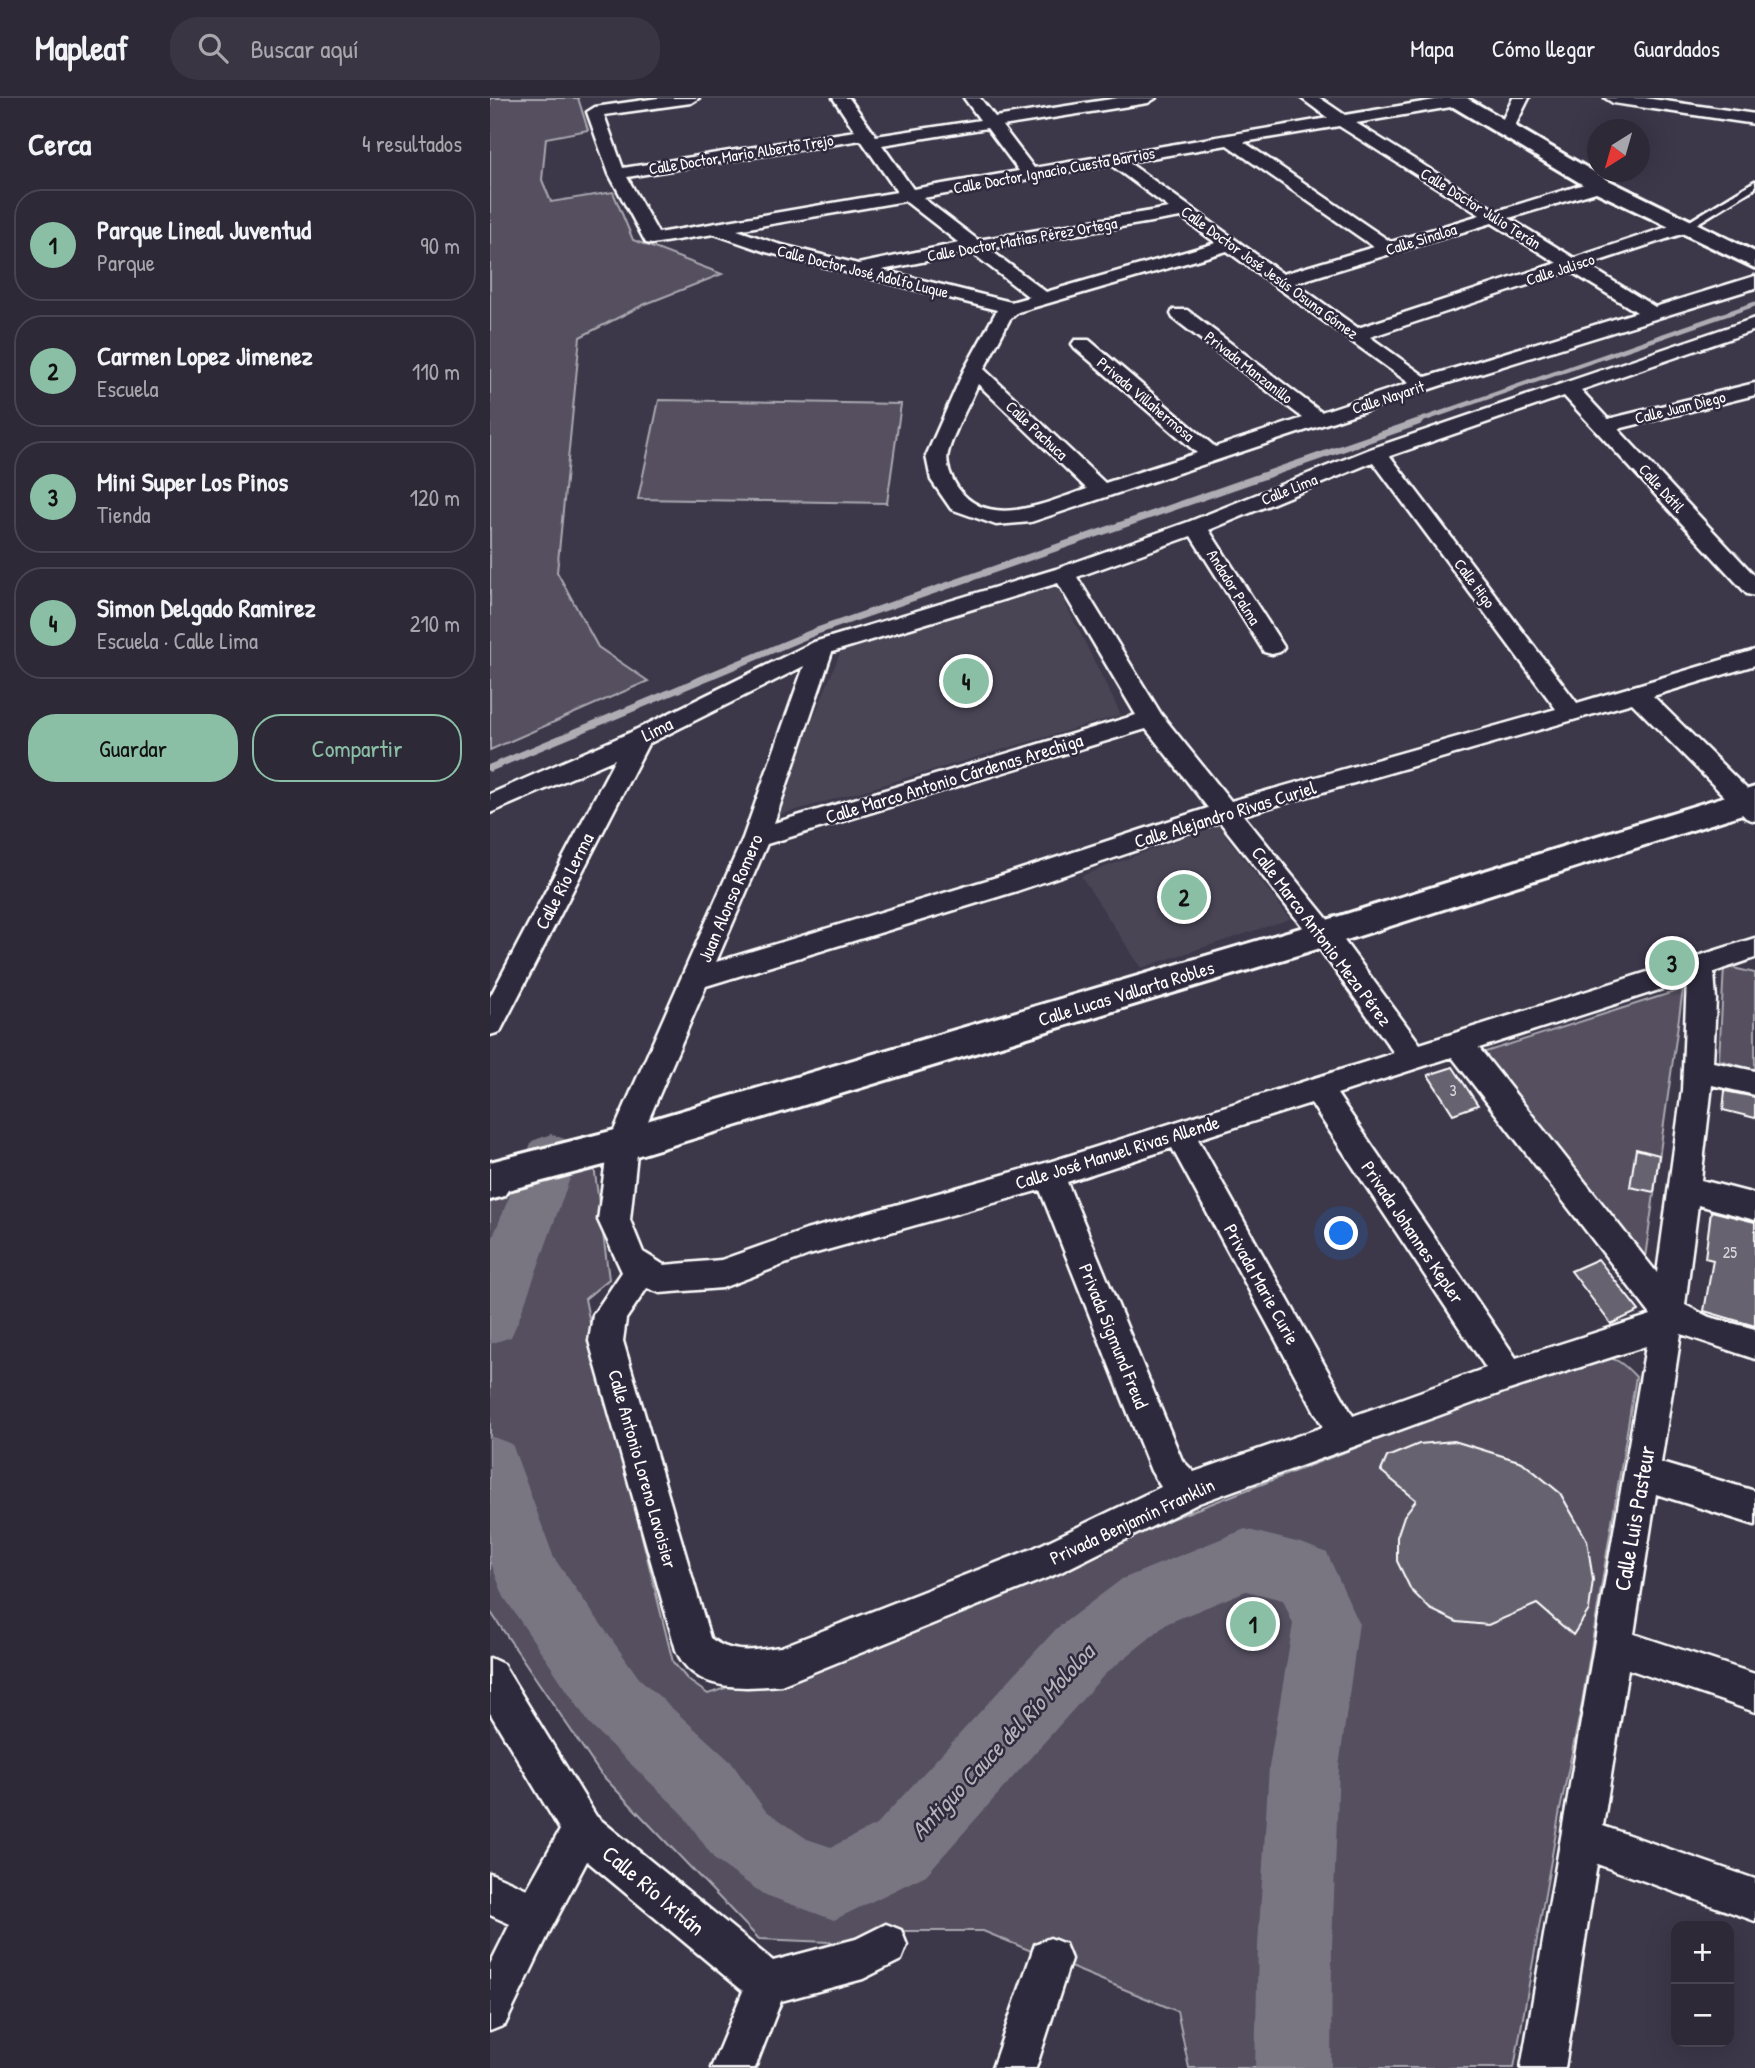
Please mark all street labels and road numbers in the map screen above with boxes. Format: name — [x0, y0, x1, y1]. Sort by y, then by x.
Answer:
street label: Calle Doctor Mario Alberto Trejo — [647, 128, 835, 179]
street label: Calle Doctor Ignacio Cuesta Barrios — [951, 141, 1157, 199]
street label: Calle Doctor Julio Terán — [1417, 162, 1545, 254]
street label: Calle Doctor José Jesús Osuna Gómez — [1177, 200, 1363, 344]
street label: Calle Doctor Matías Pérez Ortega — [925, 211, 1119, 267]
street label: Calle Sinaloa — [1383, 218, 1459, 260]
street label: Calle Doctor José Adolfo Luque — [775, 239, 952, 303]
street label: Calle Jalisco — [1523, 247, 1598, 290]
street label: Privada Manzanillo — [1200, 326, 1298, 409]
street label: Privada Villahermosa — [1093, 352, 1199, 446]
street label: Calle Nayarit — [1349, 375, 1428, 419]
street label: Calle Juan Diego — [1632, 385, 1728, 429]
street label: Calle Pachuca — [1001, 395, 1073, 465]
street label: Calle Dátil — [1634, 459, 1690, 518]
street label: Calle Lima — [1258, 468, 1320, 510]
street label: Andador Palma — [1202, 545, 1266, 629]
street label: Calle Higo — [1449, 554, 1501, 613]
street label: Lima — [637, 710, 677, 748]
street label: Calle Marco Antonio Cárdenas Arechiga — [822, 726, 1086, 830]
street label: Calle Alejandro Rivas Curiel — [1131, 774, 1320, 854]
street label: Calle Río Lerma — [529, 828, 600, 934]
street label: Juan Alonso Romero — [691, 830, 769, 966]
street label: Calle Marco Antonio Meza Pérez — [1246, 841, 1398, 1031]
street label: Calle Lucas Vallarta Robles — [1035, 954, 1217, 1032]
street label: Calle José Manuel Rivas Allende — [1012, 1108, 1223, 1195]
street label: Privada Johannes Kepler — [1356, 1155, 1471, 1309]
street label: Privada Marie Curie — [1218, 1219, 1306, 1349]
street label: Privada Sigmund Freud — [1073, 1260, 1155, 1413]
street label: Calle Antonio Loreno Lavoisier — [602, 1367, 684, 1572]
street label: Calle Luis Pasteur — [1606, 1443, 1662, 1593]
street label: Privada Benjamín Franklin — [1045, 1471, 1219, 1571]
street label: Calle Río Ixtlán — [596, 1838, 712, 1942]

